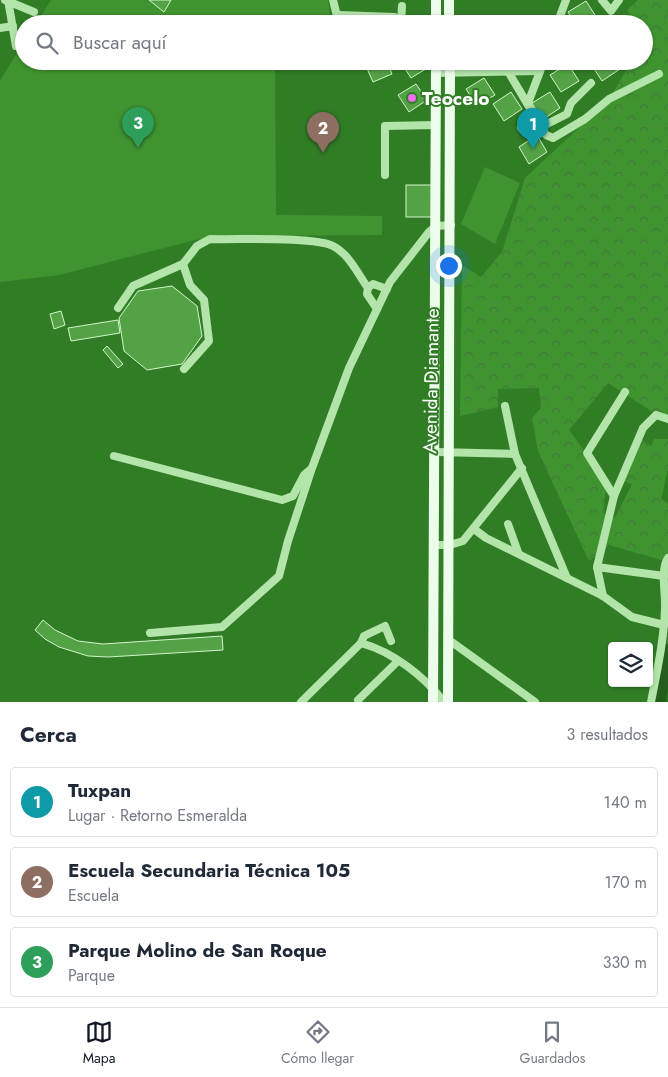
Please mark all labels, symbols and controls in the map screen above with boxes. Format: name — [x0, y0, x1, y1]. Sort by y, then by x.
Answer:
search box — [15, 15, 653, 70]
icon: search — [33, 29, 61, 57]
text: Buscar aquí — [73, 29, 167, 56]
place label: Teocelo — [422, 85, 489, 112]
marker: Teocelo — [406, 92, 418, 104]
pin: 3 — [122, 107, 154, 148]
pin: 1 — [517, 108, 549, 149]
pin: 2 — [307, 112, 339, 153]
your location — [436, 253, 462, 279]
street label: Avenida Diamante — [416, 308, 446, 454]
map controls — [608, 642, 653, 687]
button: layers — [608, 642, 653, 687]
text: Cerca — [20, 720, 77, 750]
text: 3 resultados — [567, 723, 648, 746]
text: Tuxpan — [68, 777, 131, 804]
text: 1 — [33, 791, 41, 814]
text: 140 m — [604, 791, 647, 814]
text: Lugar · Retorno Esmeralda — [68, 804, 247, 827]
text: Escuela Secundaria Técnica 105 — [68, 857, 350, 884]
text: 2 — [32, 871, 42, 894]
text: 170 m — [605, 871, 647, 894]
text: Escuela — [68, 884, 119, 907]
text: Parque Molino de San Roque — [68, 937, 327, 964]
text: 3 — [32, 951, 42, 974]
text: 330 m — [603, 951, 647, 974]
text: Parque — [68, 964, 115, 987]
tab: Mapa — [83, 1018, 116, 1068]
tab: Cómo llegar — [281, 1018, 354, 1068]
tab: Guardados — [520, 1018, 585, 1068]

